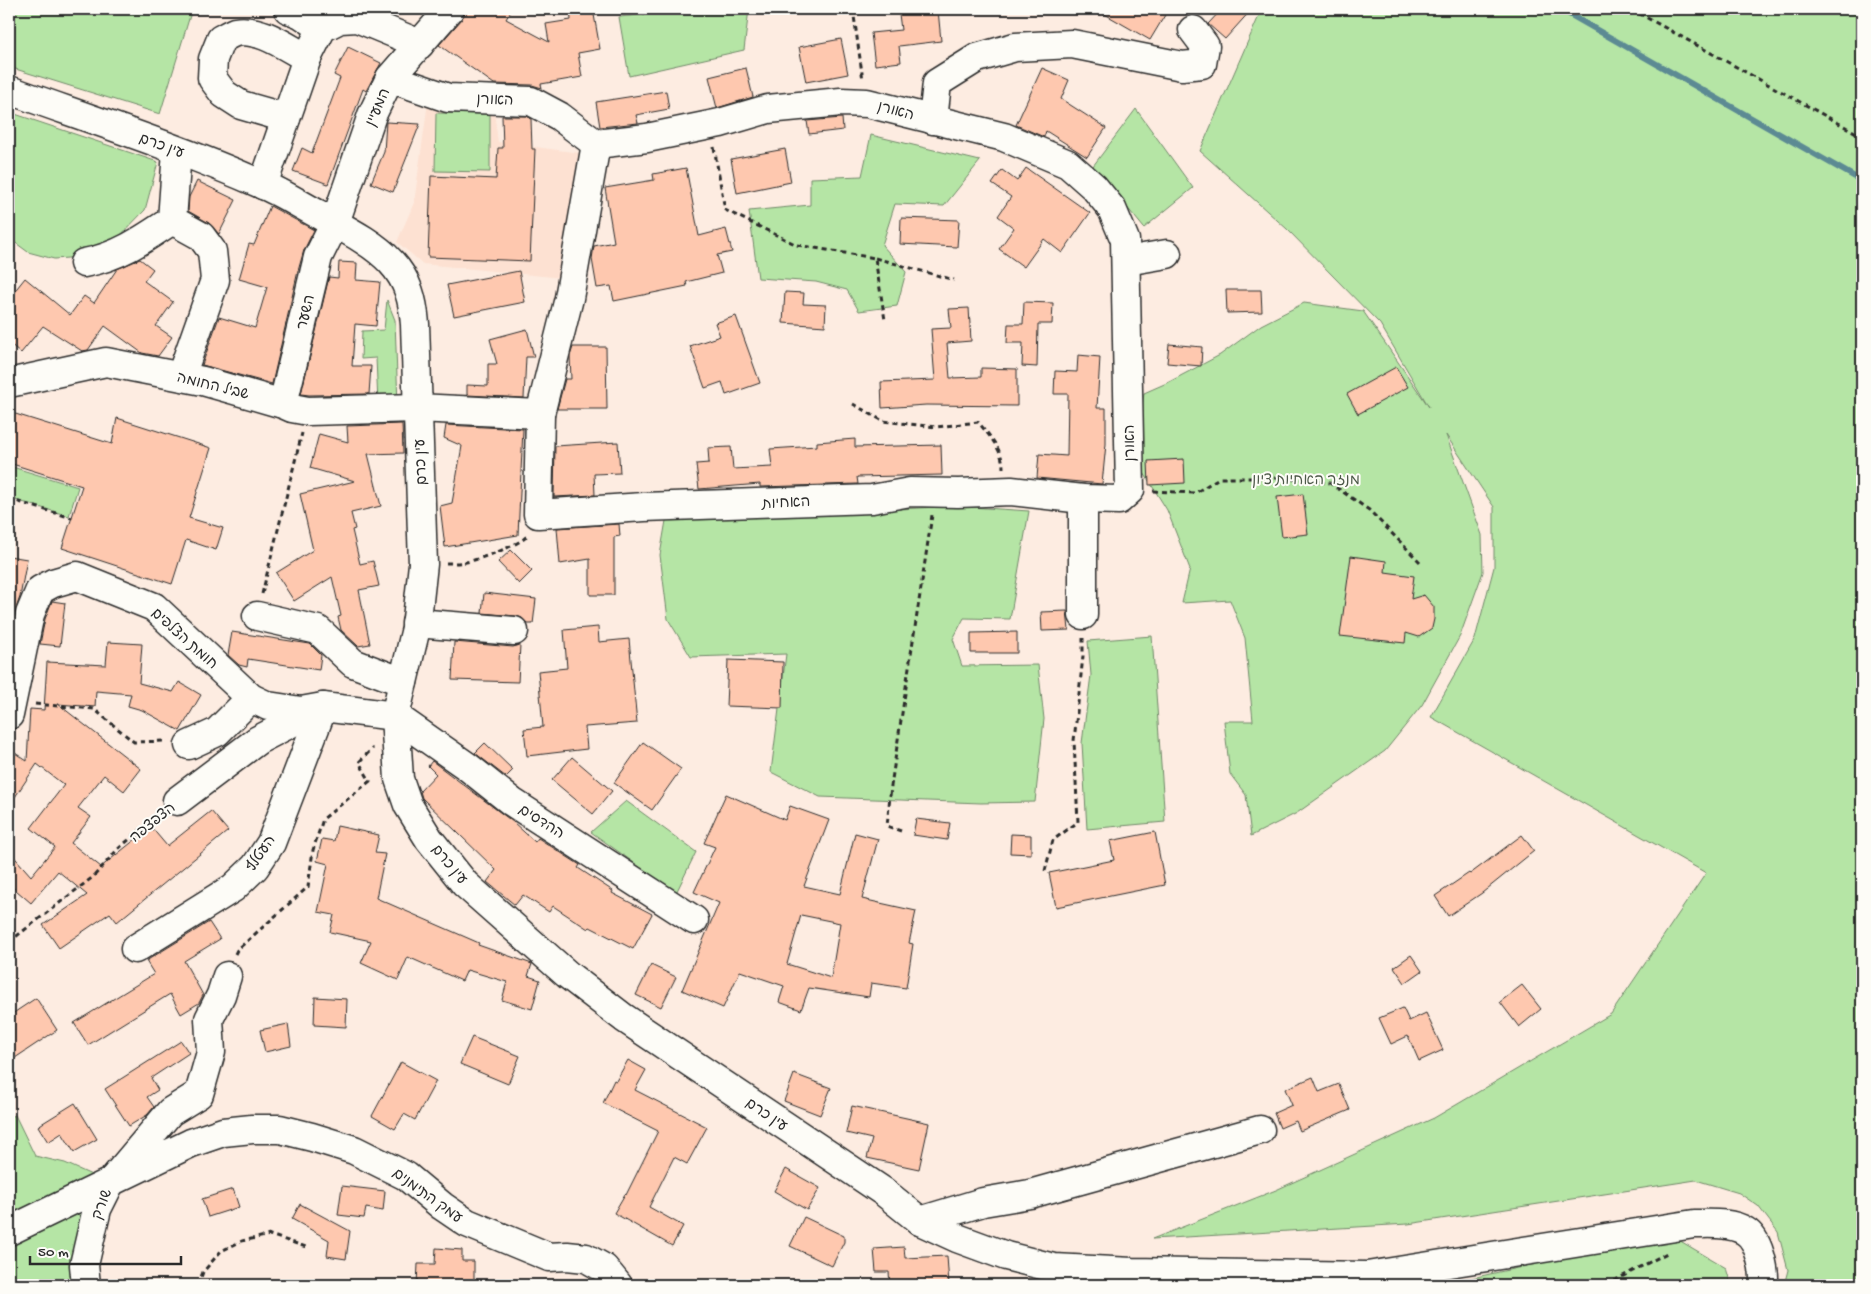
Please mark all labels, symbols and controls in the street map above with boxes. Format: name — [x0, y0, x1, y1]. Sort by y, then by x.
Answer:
street label: המעיין — [362, 86, 395, 130]
street label: האורן — [476, 91, 514, 111]
street label: האורן — [875, 98, 916, 125]
street label: עין כרם — [136, 130, 186, 163]
street label: השער — [294, 293, 320, 332]
street label: שביל החומה — [174, 368, 251, 405]
street label: האורן — [1122, 424, 1140, 462]
street label: עין כרם — [412, 438, 432, 486]
park label: מנזר האחיות ציון — [1252, 472, 1360, 490]
street label: האחיות — [760, 494, 811, 514]
street label: חומת הצלפים — [147, 604, 221, 674]
street label: הצפצפה — [127, 800, 180, 848]
street label: ההדסים — [515, 802, 567, 844]
street label: העטלף — [242, 832, 280, 876]
street label: עין כרם — [427, 842, 470, 889]
street label: עין כרם — [741, 1095, 790, 1136]
street label: עמק התימנים — [388, 1165, 465, 1228]
street label: שורק — [89, 1187, 117, 1223]
scale bar — [30, 1234, 181, 1266]
text: 50 m — [38, 1244, 69, 1262]

